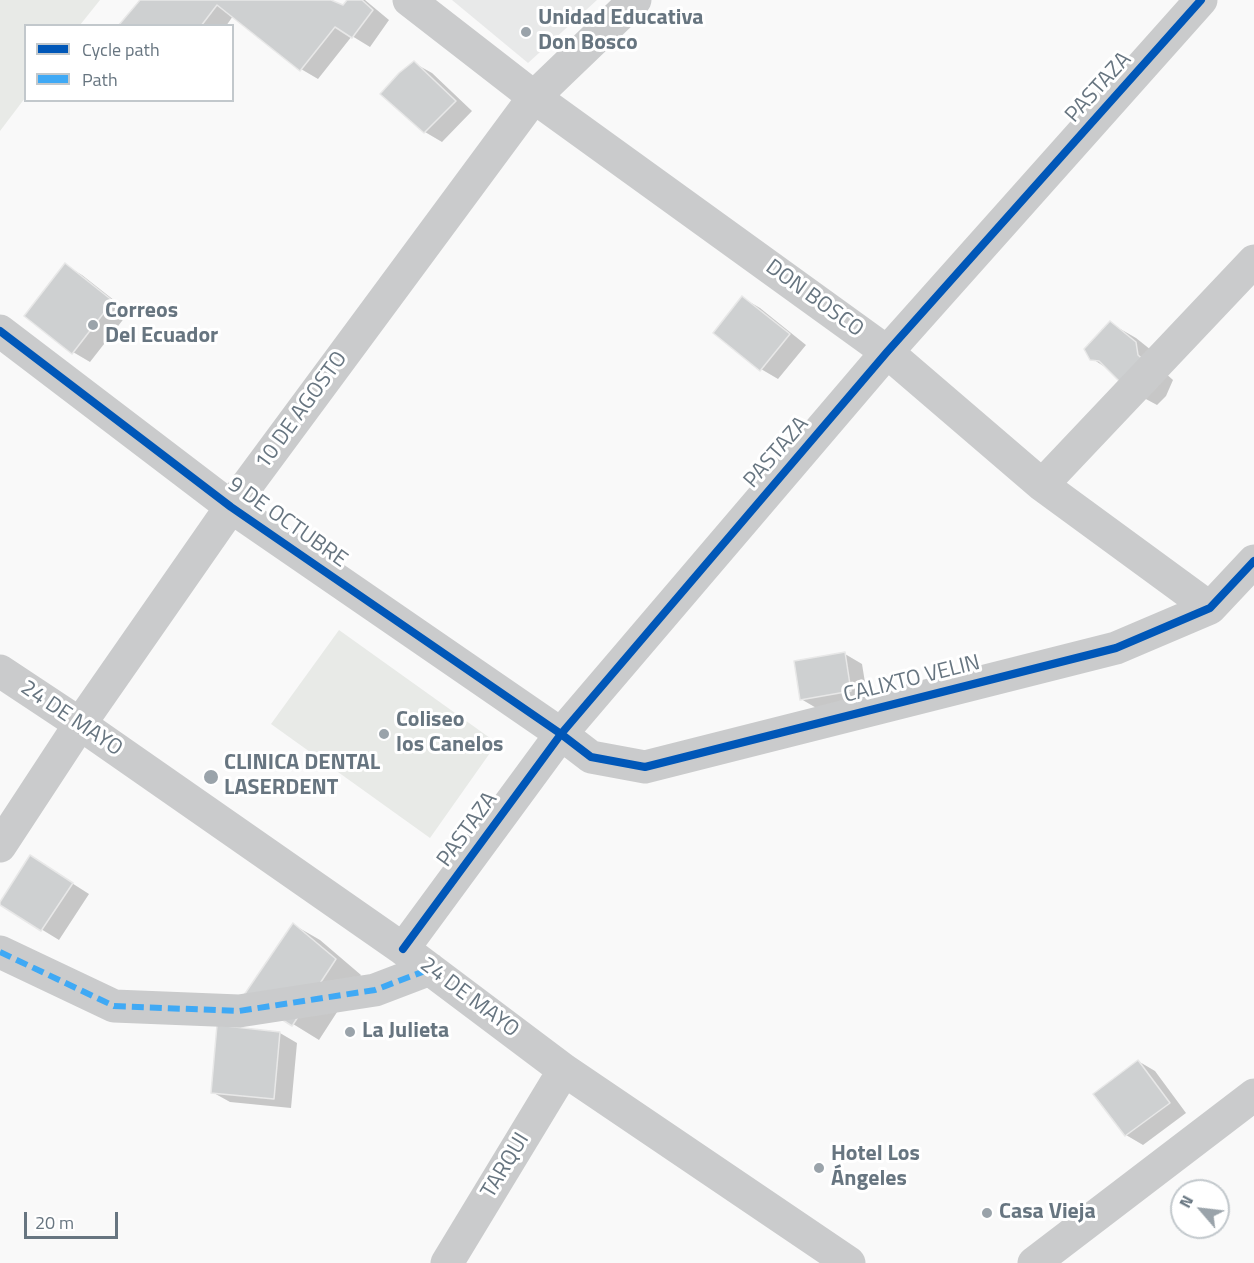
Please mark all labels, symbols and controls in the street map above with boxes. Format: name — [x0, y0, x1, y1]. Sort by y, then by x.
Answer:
place label: Unidad Educativa Don Bosco — [538, 6, 703, 57]
legend — [24, 24, 234, 102]
marker: Unidad Educativa Don Bosco — [519, 25, 533, 39]
text: Cycle path — [82, 36, 160, 63]
street label: PASTAZA — [1060, 47, 1138, 129]
text: Path — [82, 66, 118, 93]
street label: DON BOSCO — [760, 255, 868, 343]
place label: Correos Del Ecuador — [105, 299, 218, 350]
marker: Correos Del Ecuador — [86, 318, 100, 332]
street label: 10 DE AGOSTO — [250, 347, 354, 475]
street label: PASTAZA — [739, 412, 815, 494]
street label: 9 DE OCTUBRE — [222, 472, 352, 574]
street label: CALIXTO VELIN — [841, 650, 983, 710]
street label: 24 DE MAYO — [15, 675, 127, 763]
place label: Coliseo los Canelos — [396, 708, 503, 760]
marker: Coliseo los Canelos — [377, 727, 391, 741]
place label: CLINICA DENTAL LASERDENT — [224, 751, 380, 802]
marker: CLINICA DENTAL LASERDENT — [202, 768, 220, 786]
street label: PASTAZA — [432, 788, 504, 872]
street label: 24 DE MAYO — [414, 952, 524, 1044]
place label: La Julieta — [362, 1019, 449, 1045]
marker: La Julieta — [343, 1025, 357, 1039]
street label: TARQUI — [476, 1129, 536, 1203]
place label: Hotel Los Ángeles — [831, 1142, 920, 1194]
marker: Hotel Los Ángeles — [812, 1161, 826, 1175]
north arrow — [1170, 1179, 1230, 1239]
text: N — [1173, 1191, 1199, 1212]
scale bar — [27, 1200, 122, 1238]
place label: Casa Vieja — [999, 1200, 1096, 1226]
marker: Casa Vieja — [980, 1206, 994, 1220]
text: 20 m — [35, 1209, 74, 1236]

